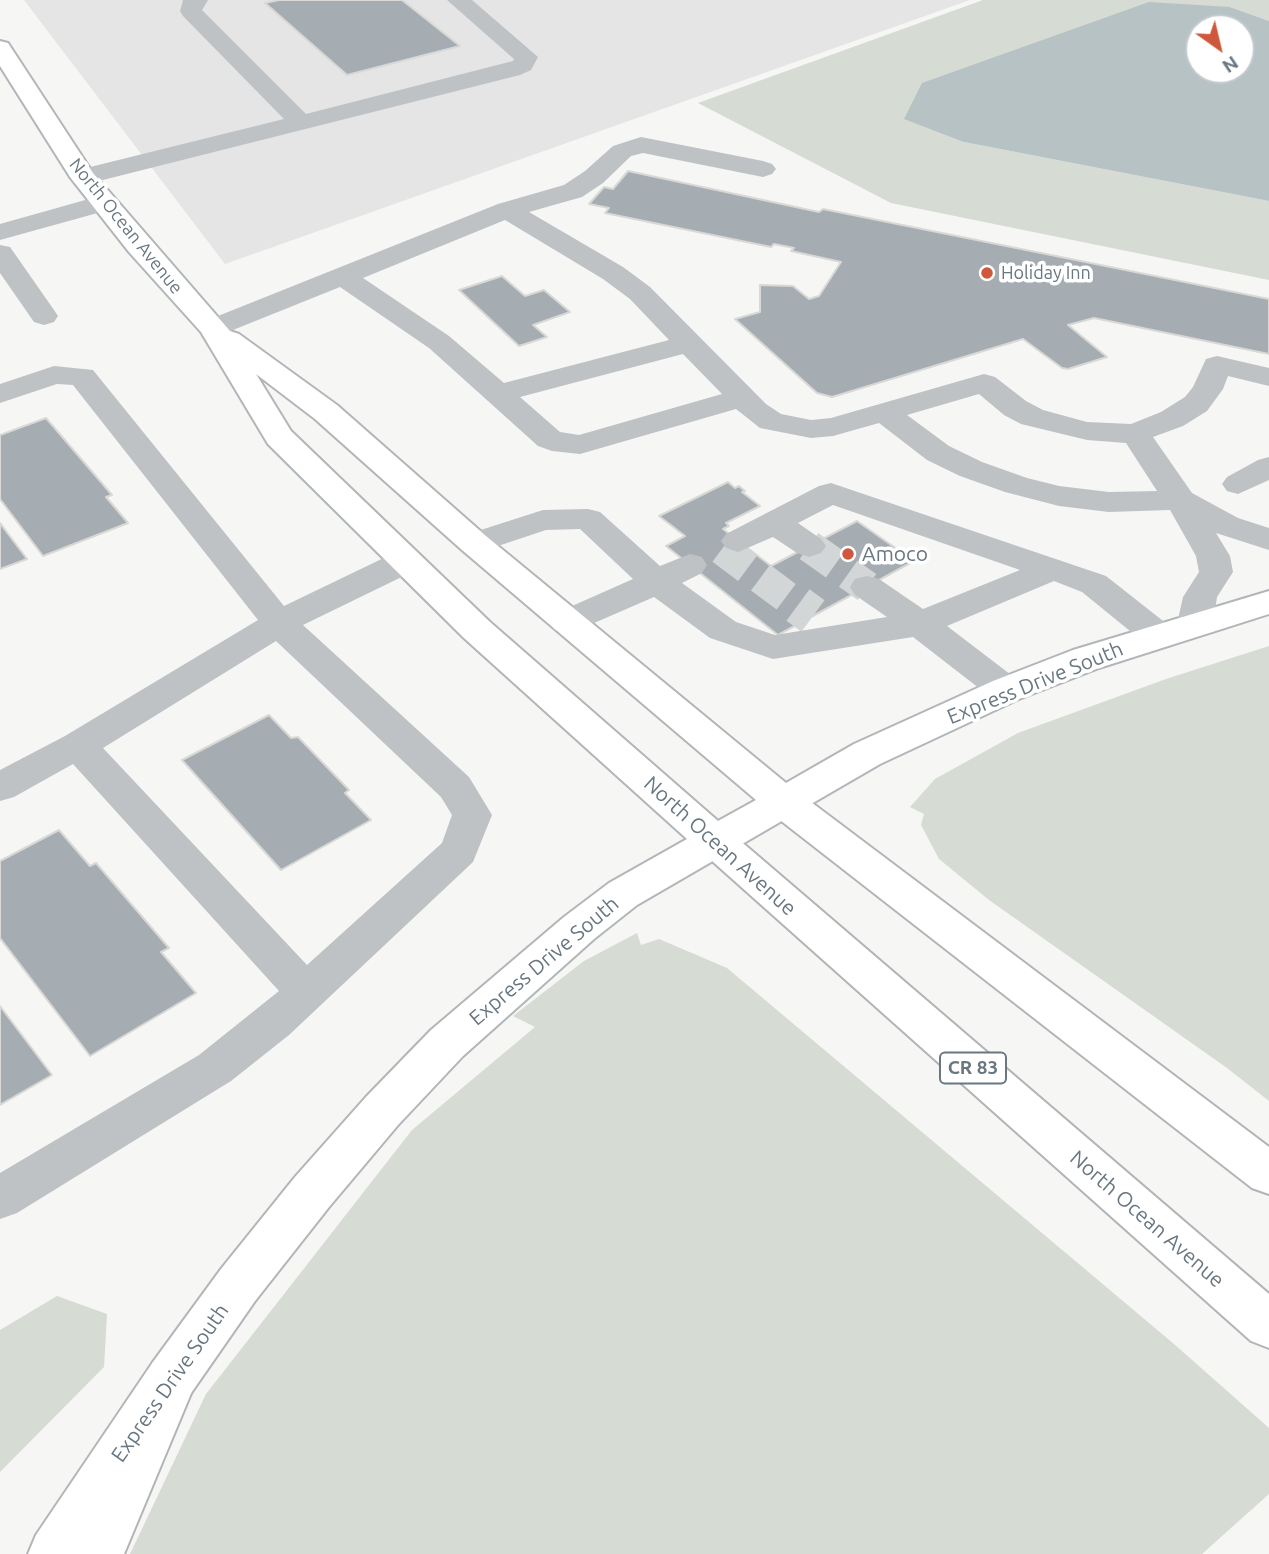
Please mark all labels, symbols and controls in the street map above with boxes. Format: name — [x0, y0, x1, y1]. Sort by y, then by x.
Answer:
north arrow — [1185, 14, 1255, 84]
text: N — [1219, 52, 1243, 78]
street label: North Ocean Avenue — [65, 154, 187, 298]
place label: Holiday Inn — [1001, 262, 1091, 284]
marker: Holiday Inn — [979, 265, 995, 281]
place label: Amoco — [862, 541, 928, 567]
marker: Amoco — [840, 546, 856, 562]
street label: Express Drive South — [943, 636, 1127, 730]
street label: North Ocean Avenue — [639, 771, 801, 921]
street label: Express Drive South — [464, 891, 624, 1031]
road number: CR 83 — [940, 1052, 1006, 1084]
street label: North Ocean Avenue — [1065, 1145, 1229, 1293]
street label: Express Drive South — [106, 1299, 234, 1467]

